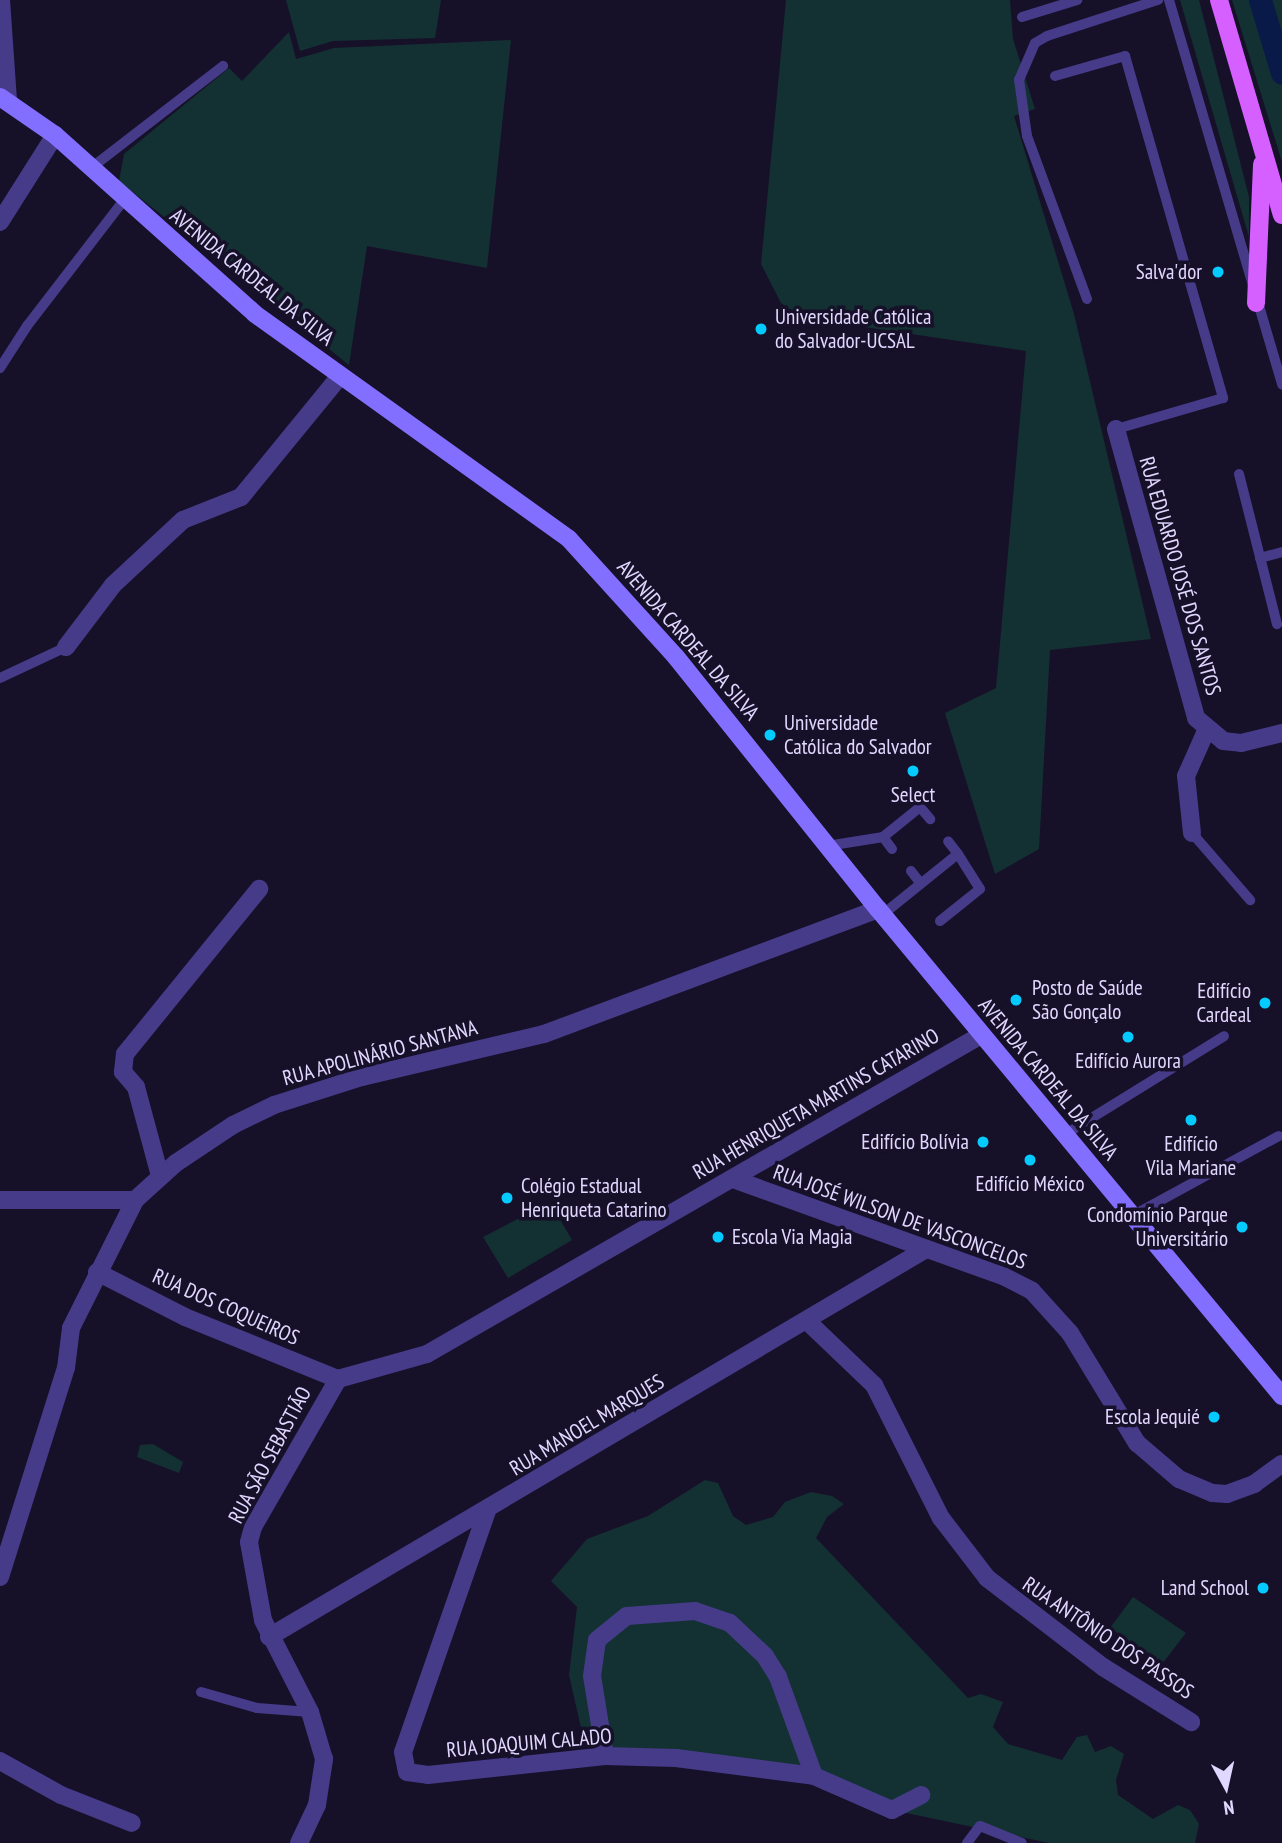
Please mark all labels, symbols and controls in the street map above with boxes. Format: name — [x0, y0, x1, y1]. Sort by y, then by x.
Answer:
street label: AVENIDA CARDEAL DA SILVA — [164, 202, 340, 352]
place label: Salva'dor — [1136, 259, 1202, 285]
marker: Salva'dor — [1208, 262, 1228, 282]
place label: Universidade Católica do Salvador-UCSAL — [775, 304, 931, 354]
marker: Universidade Católica do Salvador-UCSAL — [753, 321, 769, 337]
street label: RUA EDUARDO JOSÉ DOS SANTOS — [1134, 453, 1226, 699]
street label: AVENIDA CARDEAL DA SILVA — [611, 554, 765, 726]
place label: Universidade Católica do Salvador — [784, 710, 932, 760]
marker: Universidade Católica do Salvador — [762, 727, 778, 743]
marker: Select — [905, 763, 921, 779]
place label: Select — [891, 782, 935, 808]
place label: Posto de Saúde São Gonçalo — [1032, 975, 1143, 1025]
place label: Edifício Cardeal — [1196, 978, 1251, 1028]
marker: Posto de Saúde São Gonçalo — [1006, 990, 1026, 1010]
street label: AVENIDA CARDEAL DA SILVA — [972, 992, 1124, 1166]
marker: Edifício Cardeal — [1257, 995, 1273, 1011]
street label: RUA APOLINÁRIO SANTANA — [279, 1015, 481, 1091]
street label: RUA HENRIQUETA MARTINS CATARINO — [688, 1023, 944, 1185]
marker: Edifício Aurora — [1120, 1029, 1136, 1045]
place label: Edifício Aurora — [1075, 1048, 1181, 1074]
marker: Edifício Vila Mariane — [1183, 1112, 1199, 1128]
place label: Edifício Bolívia — [861, 1129, 969, 1155]
place label: Edifício Vila Mariane — [1146, 1131, 1236, 1181]
marker: Edifício Bolívia — [975, 1134, 991, 1150]
marker: Edifício México — [1022, 1152, 1038, 1168]
street label: RUA JOSÉ WILSON DE VASCONCELOS — [769, 1159, 1031, 1275]
place label: Edifício México — [975, 1171, 1085, 1197]
place label: Colégio Estadual Henriqueta Catarino — [521, 1173, 666, 1223]
marker: Colégio Estadual Henriqueta Catarino — [499, 1190, 515, 1206]
place label: Condomínio Parque Universitário — [1087, 1202, 1228, 1252]
marker: Condomínio Parque Universitário — [1234, 1219, 1250, 1235]
place label: Escola Via Magia — [732, 1224, 853, 1250]
marker: Escola Via Magia — [710, 1229, 726, 1245]
street label: RUA DOS COQUEIROS — [148, 1263, 304, 1351]
street label: RUA MANOEL MARQUES — [505, 1369, 669, 1481]
street label: RUA SÃO SEBASTIÃO — [223, 1382, 317, 1528]
place label: Escola Jequié — [1105, 1404, 1200, 1430]
marker: Escola Jequié — [1206, 1409, 1222, 1425]
street label: RUA ANTÔNIO DOS PASSOS — [1017, 1571, 1199, 1705]
place label: Land School — [1161, 1575, 1249, 1601]
marker: Land School — [1255, 1580, 1271, 1596]
street label: RUA JOAQUIM CALADO — [445, 1723, 613, 1763]
north arrow — [1191, 1752, 1261, 1822]
text: N — [1222, 1795, 1236, 1820]

